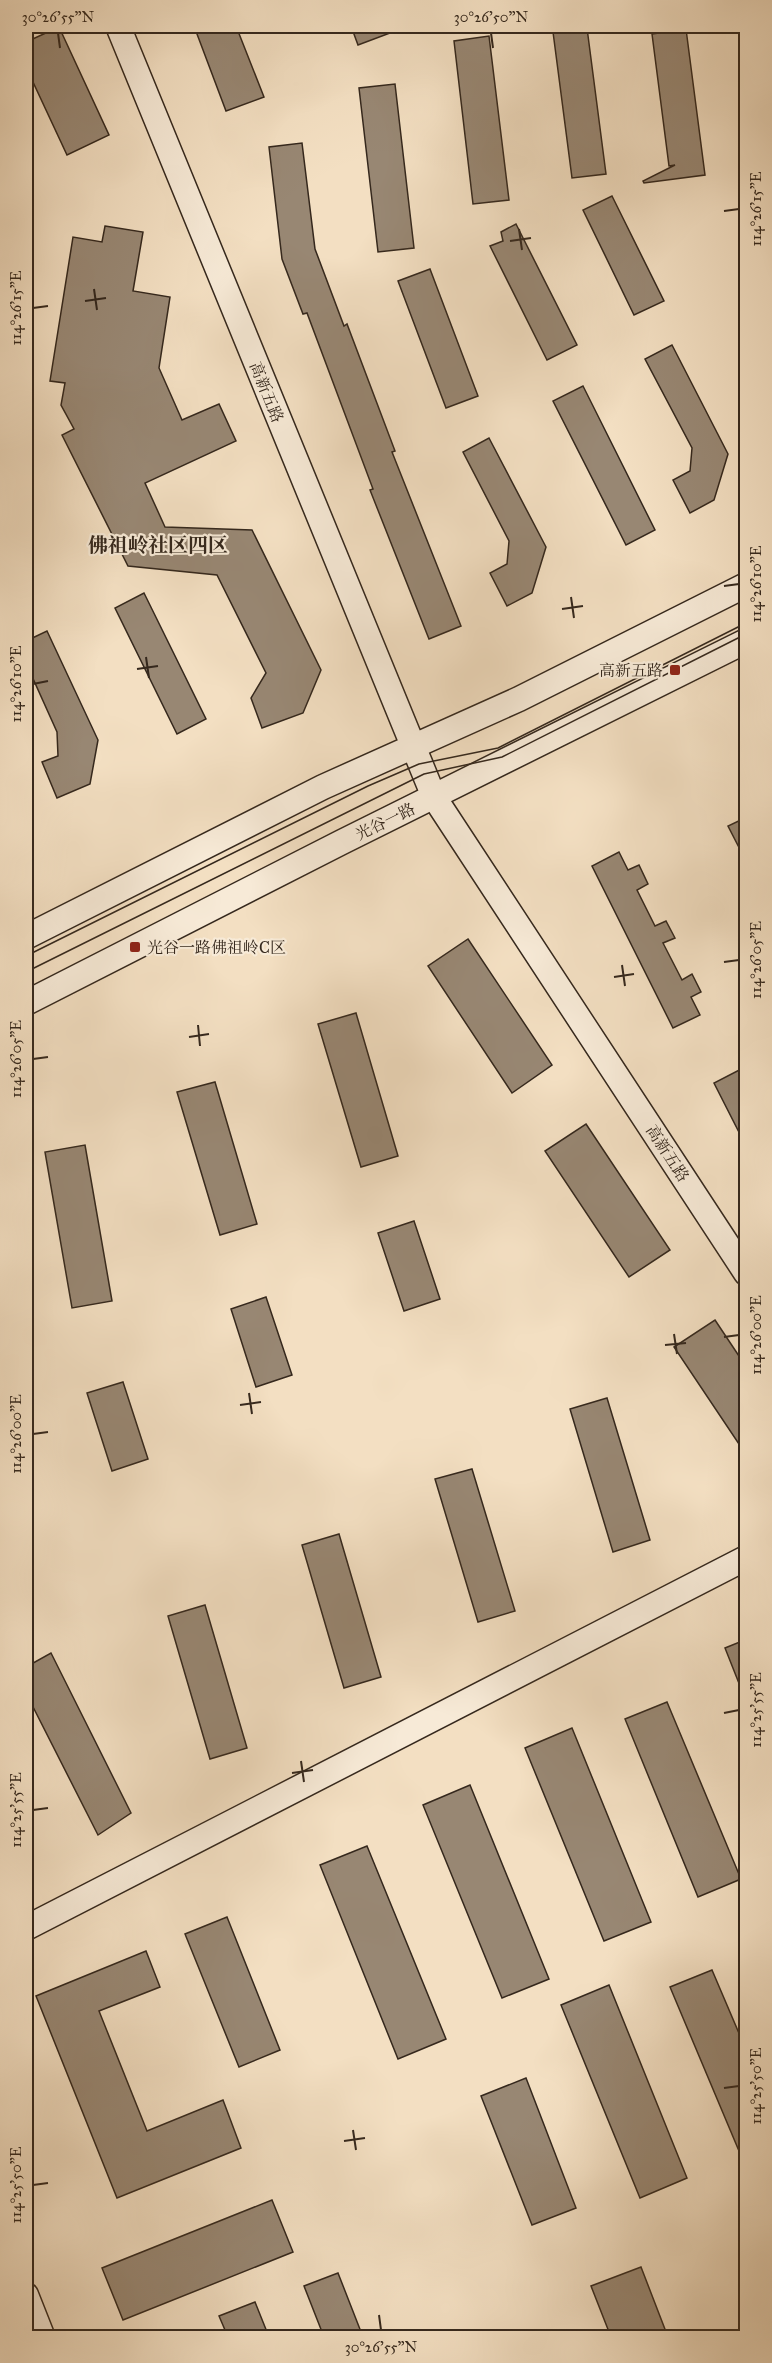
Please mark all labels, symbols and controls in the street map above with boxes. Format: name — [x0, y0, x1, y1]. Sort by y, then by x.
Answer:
text: 30°26'55"N — [22, 8, 95, 26]
text: 30°26'50"N — [454, 8, 528, 26]
text: 114°26'15"E — [747, 171, 765, 246]
text: 114°26'15"E — [7, 270, 25, 345]
street label: 高新五路 — [246, 359, 287, 425]
district label: 佛祖岭社区四区 — [88, 533, 228, 557]
text: 114°26'10"E — [747, 545, 765, 622]
text: 114°26'10"E — [7, 645, 25, 722]
place label: 高新五路 — [599, 661, 663, 680]
marker: 高新五路 — [668, 663, 682, 677]
street label: 光谷一路 — [352, 799, 418, 844]
text: 114°26'05"E — [747, 921, 765, 999]
place label: 光谷一路佛祖岭C区 — [147, 938, 286, 957]
marker: 光谷一路佛祖岭C区 — [128, 940, 142, 954]
text: 114°26'05"E — [7, 1020, 25, 1098]
street label: 高新五路 — [642, 1121, 693, 1185]
text: 114°26'00"E — [747, 1295, 765, 1375]
text: 114°26'00"E — [7, 1394, 25, 1474]
text: 114°25'55"E — [747, 1672, 765, 1748]
text: 114°25'55"E — [7, 1772, 25, 1848]
text: 114°25'50"E — [747, 2047, 765, 2125]
text: 114°25'50"E — [7, 2146, 25, 2224]
text: 30°26'55"N — [345, 2338, 418, 2356]

